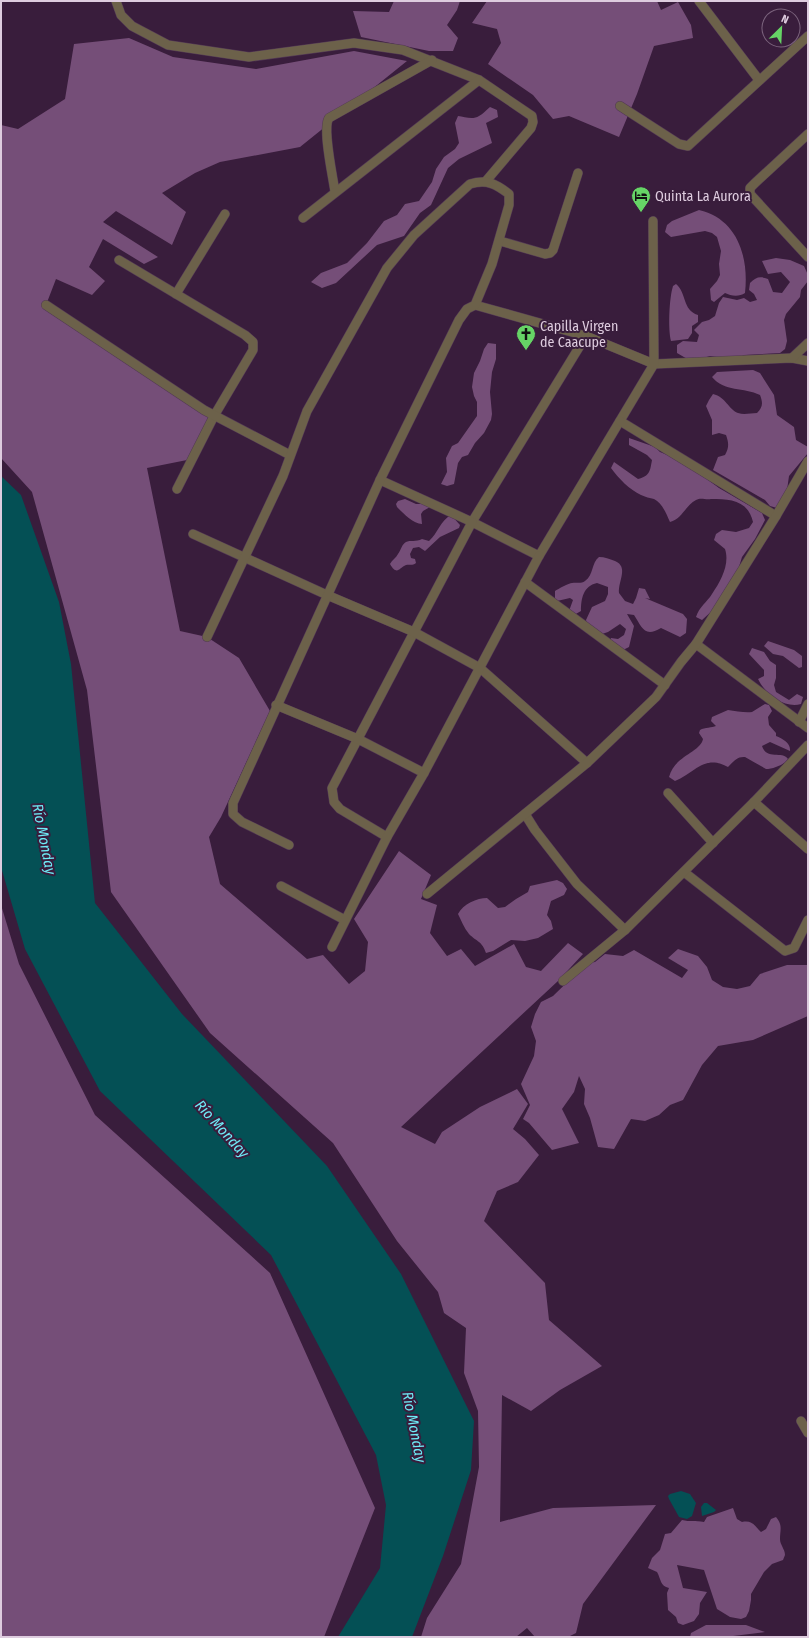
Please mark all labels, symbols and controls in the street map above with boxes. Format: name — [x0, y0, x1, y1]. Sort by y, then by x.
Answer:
north arrow — [761, 8, 801, 48]
text: N — [779, 12, 791, 27]
hotel icon: Quinta La Aurora — [630, 185, 652, 213]
place label: Quinta La Aurora — [655, 188, 751, 205]
place label: Capilla Virgen de Caacupe — [540, 318, 618, 351]
church icon: Capilla Virgen de Caacupe — [515, 323, 537, 351]
water label: Río Monday — [28, 802, 60, 877]
water label: Río Monday — [191, 1096, 254, 1163]
water label: Río Monday — [398, 1390, 430, 1465]

